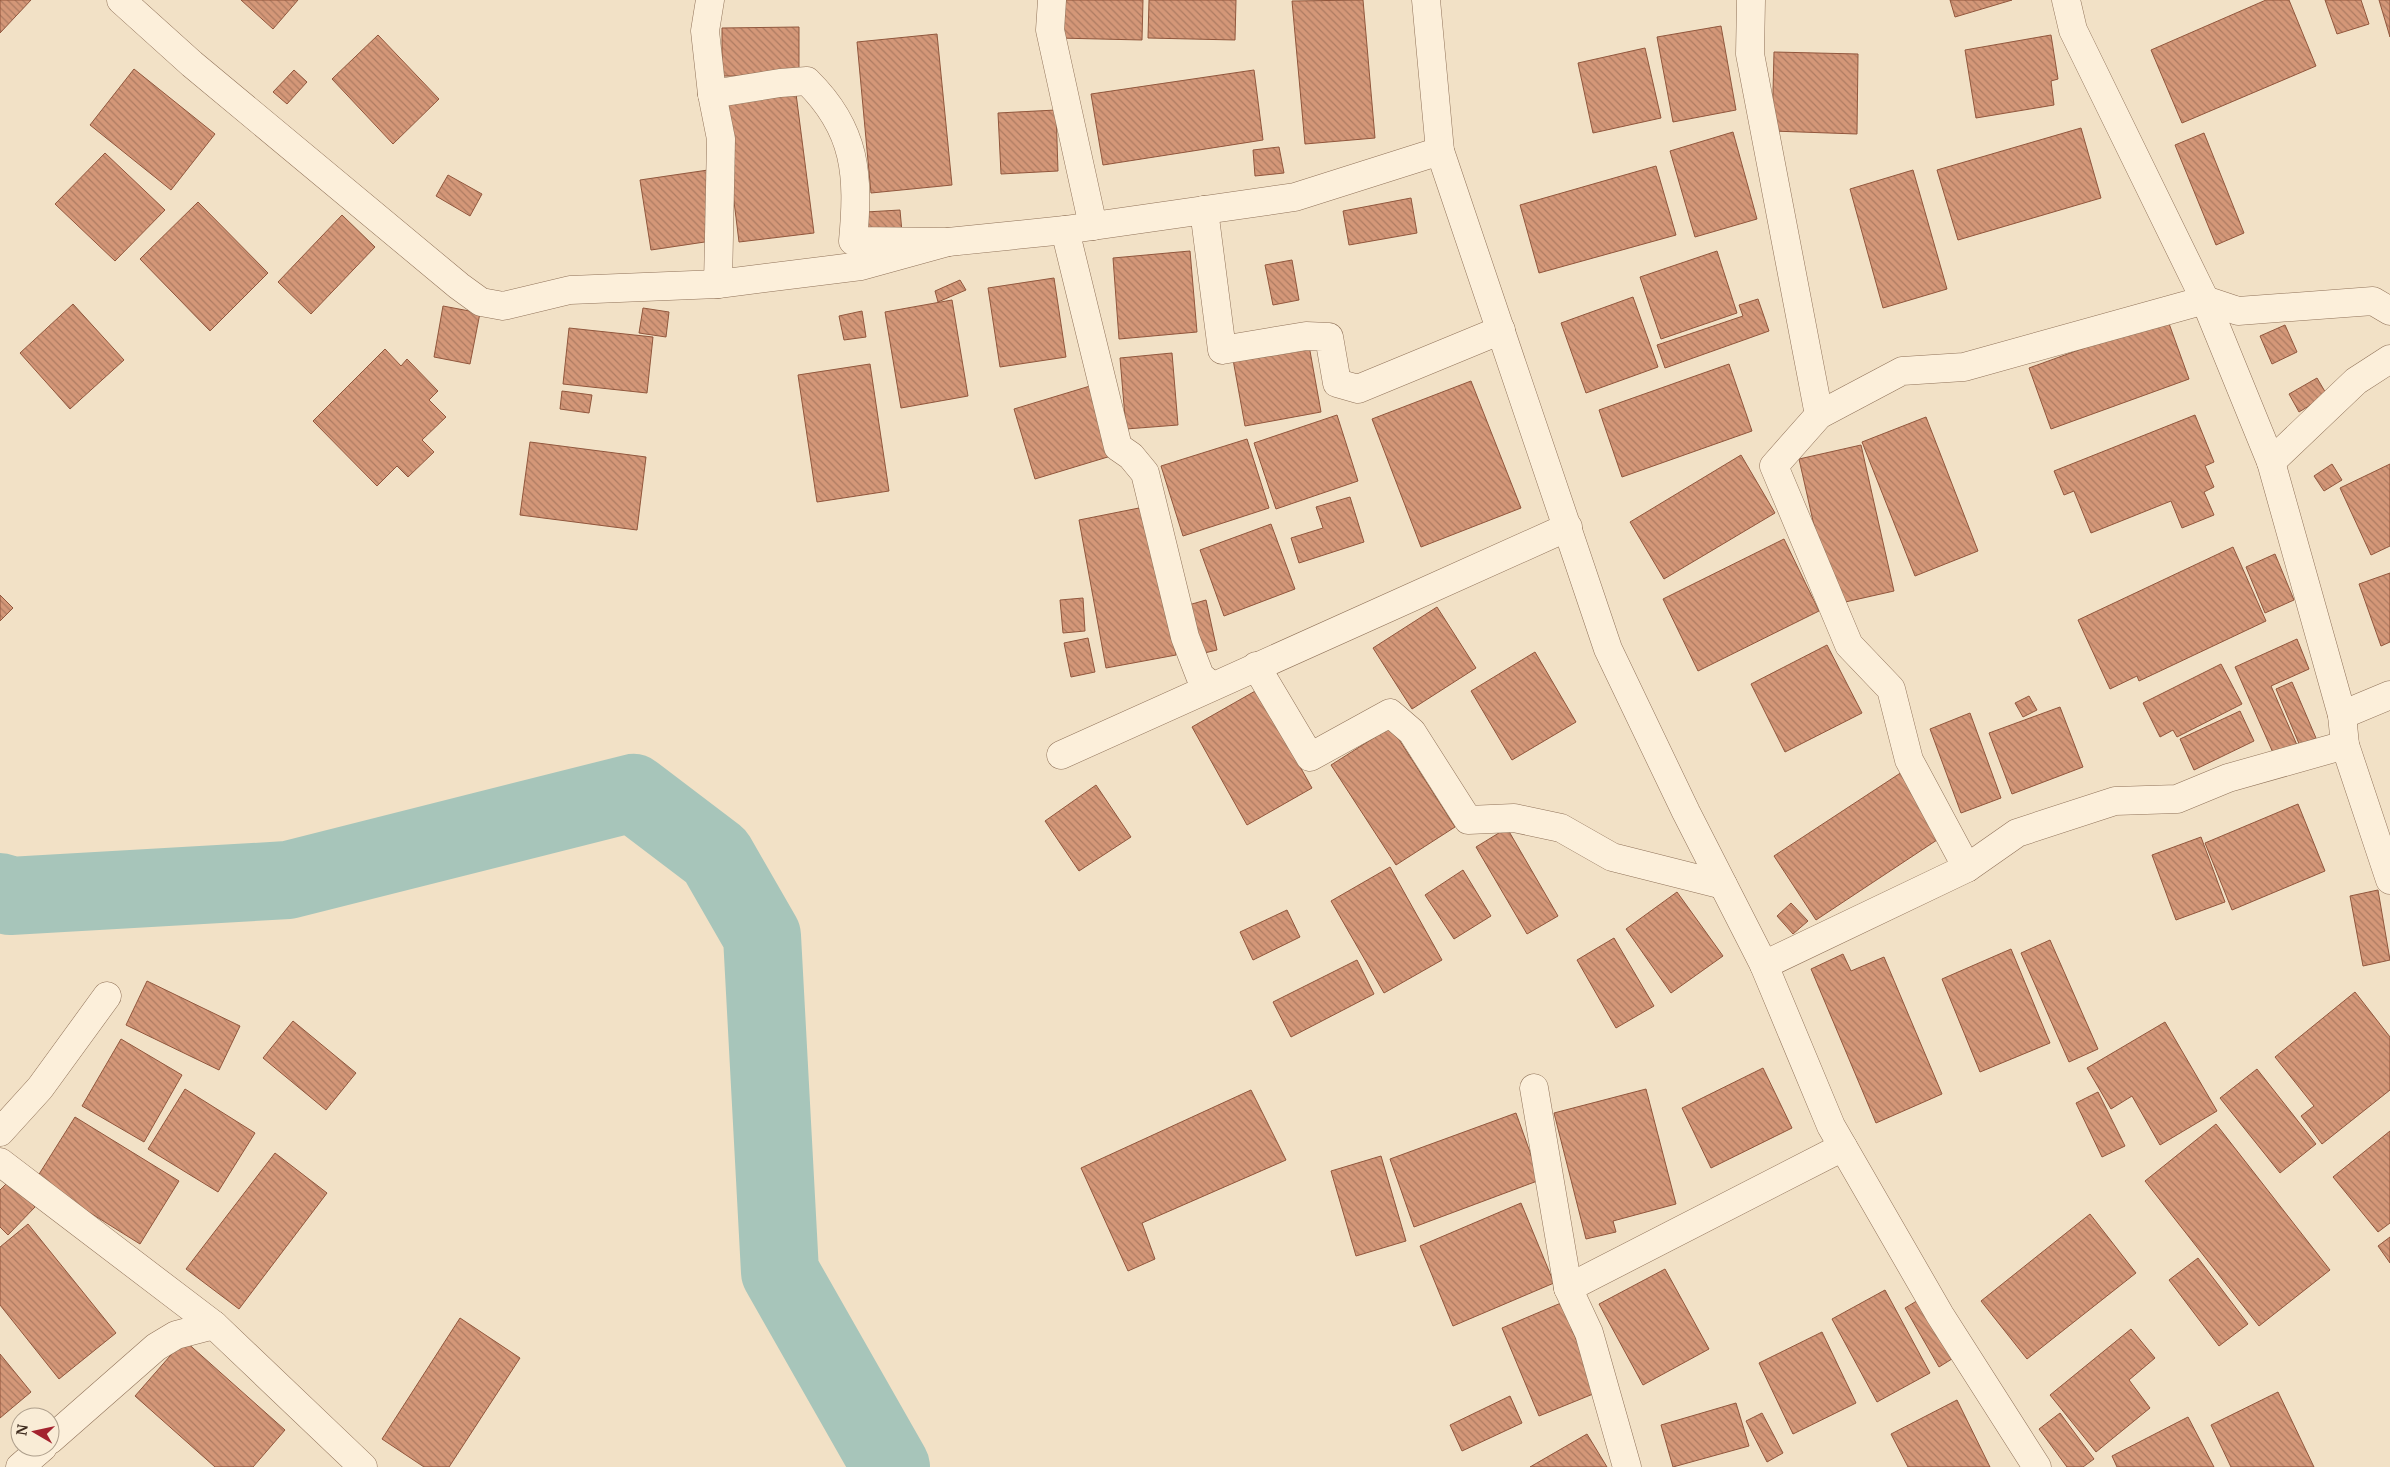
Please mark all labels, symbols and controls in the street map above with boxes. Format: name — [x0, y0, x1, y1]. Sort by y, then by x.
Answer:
north arrow — [10, 1407, 60, 1457]
text: N — [12, 1423, 32, 1437]

